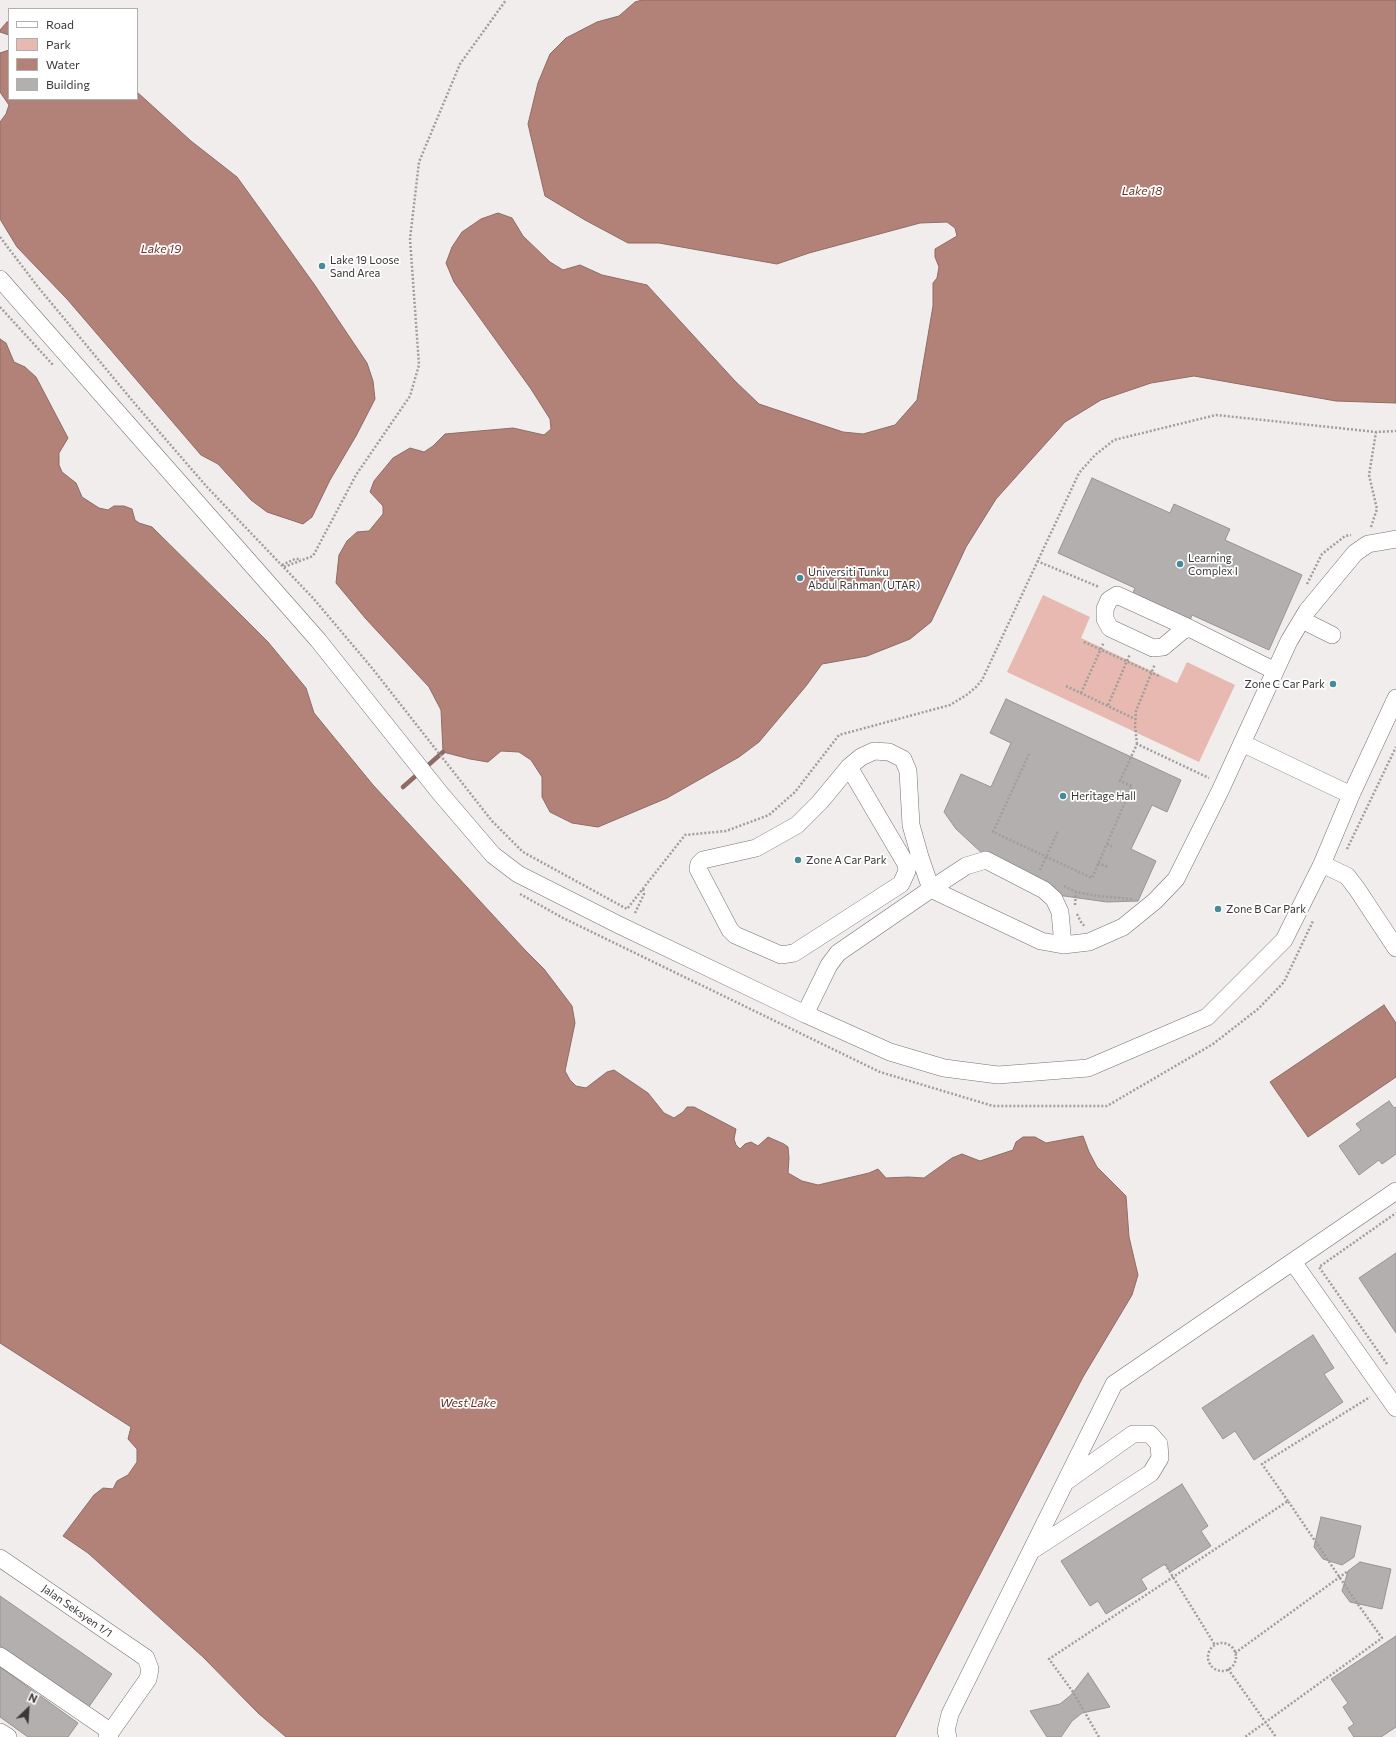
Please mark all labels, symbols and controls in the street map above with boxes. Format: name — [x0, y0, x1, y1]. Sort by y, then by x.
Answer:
legend — [8, 8, 138, 100]
text: Road — [46, 17, 74, 31]
text: Park — [46, 37, 71, 51]
text: Water — [46, 57, 80, 71]
text: Building — [46, 77, 90, 91]
water label: Lake 18 — [1122, 184, 1162, 198]
water label: Lake 19 — [141, 242, 181, 256]
place label: Lake 19 Loose Sand Area — [330, 253, 399, 279]
marker: Lake 19 Loose Sand Area — [317, 261, 327, 271]
place label: Learning Complex I — [1188, 551, 1238, 577]
marker: Learning Complex I — [1175, 559, 1185, 569]
place label: Universiti Tunku Abdul Rahman (UTAR) — [808, 565, 920, 591]
marker: Universiti Tunku Abdul Rahman (UTAR) — [795, 573, 805, 583]
place label: Zone C Car Park — [1244, 677, 1325, 691]
marker: Zone C Car Park — [1328, 679, 1338, 689]
place label: Heritage Hall — [1071, 789, 1136, 803]
marker: Heritage Hall — [1058, 791, 1068, 801]
place label: Zone A Car Park — [806, 853, 887, 867]
marker: Zone A Car Park — [793, 855, 803, 865]
place label: Zone B Car Park — [1226, 902, 1306, 916]
marker: Zone B Car Park — [1213, 904, 1223, 914]
water label: West Lake — [440, 1396, 496, 1410]
street label: Jalan Seksyen 1/1 — [39, 1582, 115, 1640]
north arrow — [8, 1689, 48, 1729]
text: N — [27, 1690, 40, 1705]

